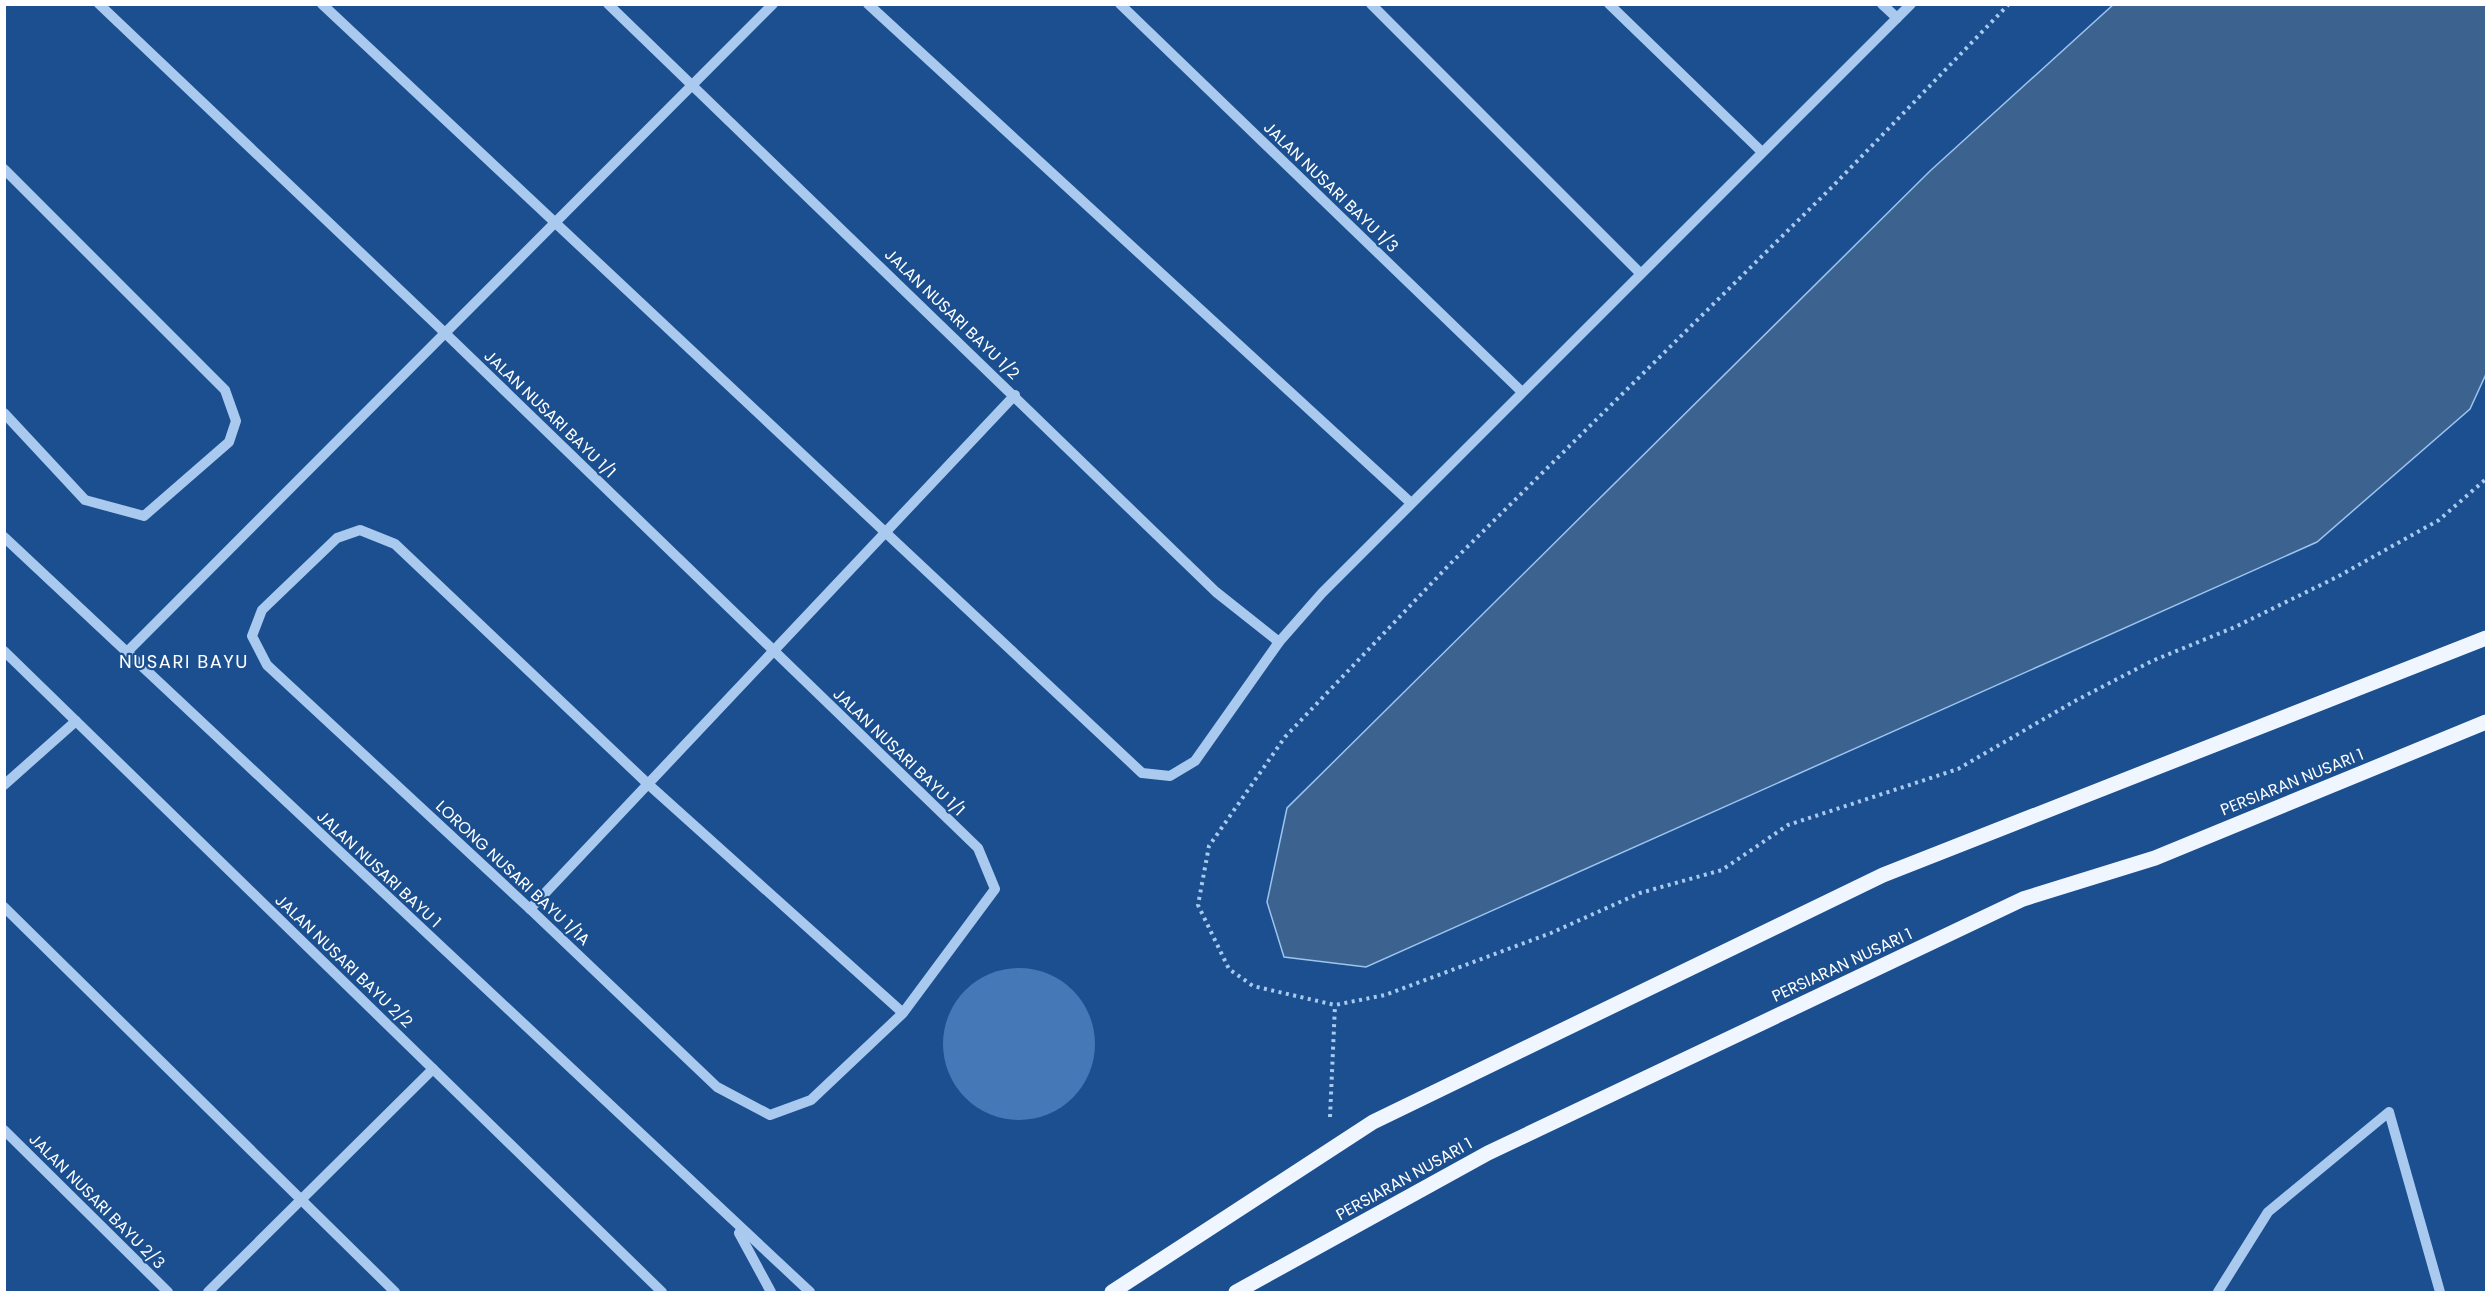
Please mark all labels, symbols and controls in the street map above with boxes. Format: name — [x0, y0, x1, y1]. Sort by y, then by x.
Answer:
street label: JALAN NUSARI BAYU 1/3 — [1258, 116, 1404, 258]
street label: JALAN NUSARI BAYU 1/2 — [879, 243, 1025, 385]
street label: JALAN NUSARI BAYU 1/1 — [479, 345, 621, 483]
district label: NUSARI BAYU — [119, 649, 249, 674]
street label: JALAN NUSARI BAYU 1/1 — [828, 683, 970, 821]
street label: PERSIARAN NUSARI 1 — [2217, 743, 2367, 821]
street label: LORONG NUSARI BAYU 1/1A — [431, 795, 595, 951]
street label: JALAN NUSARI BAYU 1 — [312, 805, 446, 933]
street label: JALAN NUSARI BAYU 2/2 — [270, 889, 418, 1033]
street label: PERSIARAN NUSARI 1 — [1768, 922, 1916, 1008]
street label: JALAN NUSARI BAYU 2/3 — [24, 1128, 170, 1274]
street label: PERSIARAN NUSARI 1 — [1332, 1132, 1476, 1226]

